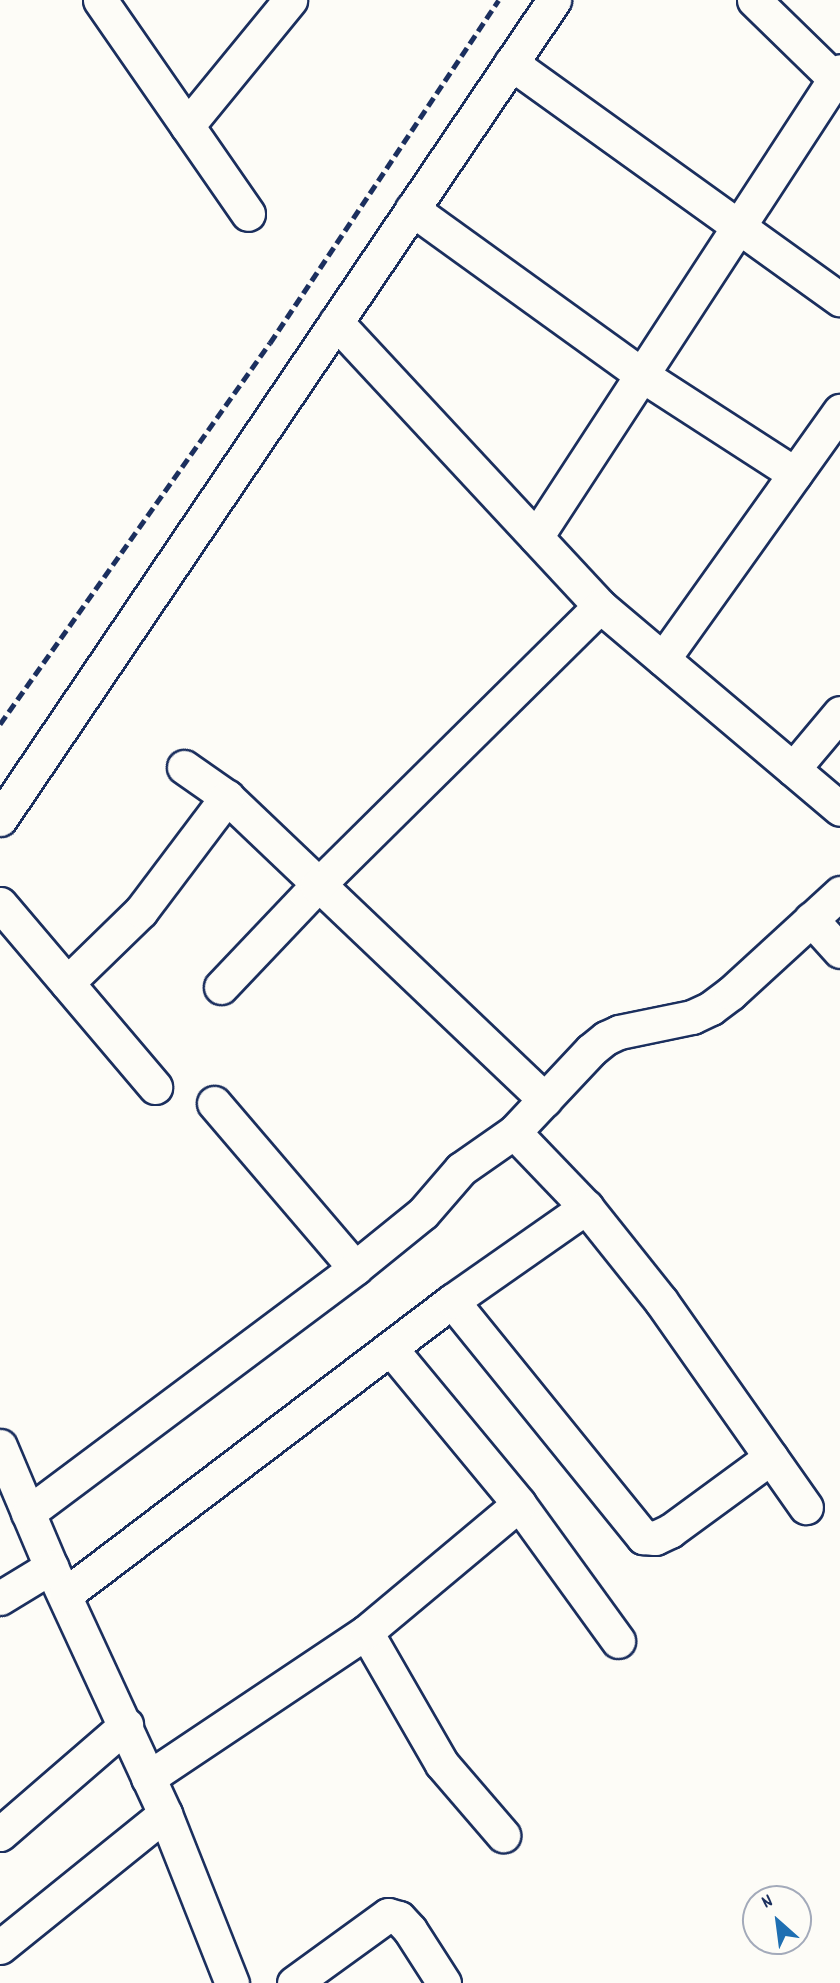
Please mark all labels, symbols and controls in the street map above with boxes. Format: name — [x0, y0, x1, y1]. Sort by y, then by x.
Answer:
north arrow — [742, 1885, 812, 1955]
text: N — [757, 1889, 778, 1917]

